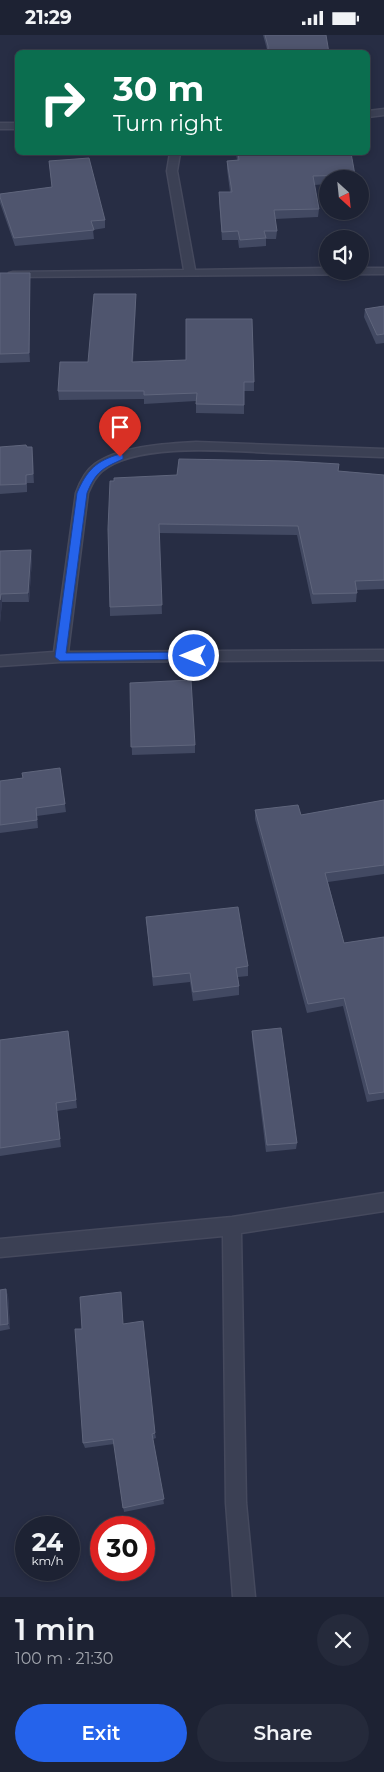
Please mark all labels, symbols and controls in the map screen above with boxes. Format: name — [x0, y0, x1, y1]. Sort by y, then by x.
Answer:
text: 21:29 — [25, 6, 72, 29]
text: 30 m — [113, 67, 204, 110]
icon: right — [30, 70, 95, 135]
text: Turn right — [113, 110, 223, 137]
north arrow — [319, 170, 369, 220]
map controls — [319, 170, 369, 280]
button: sound — [319, 230, 369, 280]
pin — [99, 406, 141, 457]
icon: arrive — [106, 413, 134, 441]
position arrow — [167, 629, 219, 681]
speed limit sign: 30 — [90, 1516, 155, 1581]
text: 24 — [32, 1527, 63, 1557]
text: km/h — [31, 1553, 64, 1568]
text: 1 min — [15, 1611, 96, 1648]
button: close — [317, 1614, 369, 1666]
text: 100 m · 21:30 — [15, 1649, 113, 1668]
button: Exit — [15, 1704, 187, 1762]
button: Share — [197, 1704, 369, 1762]

